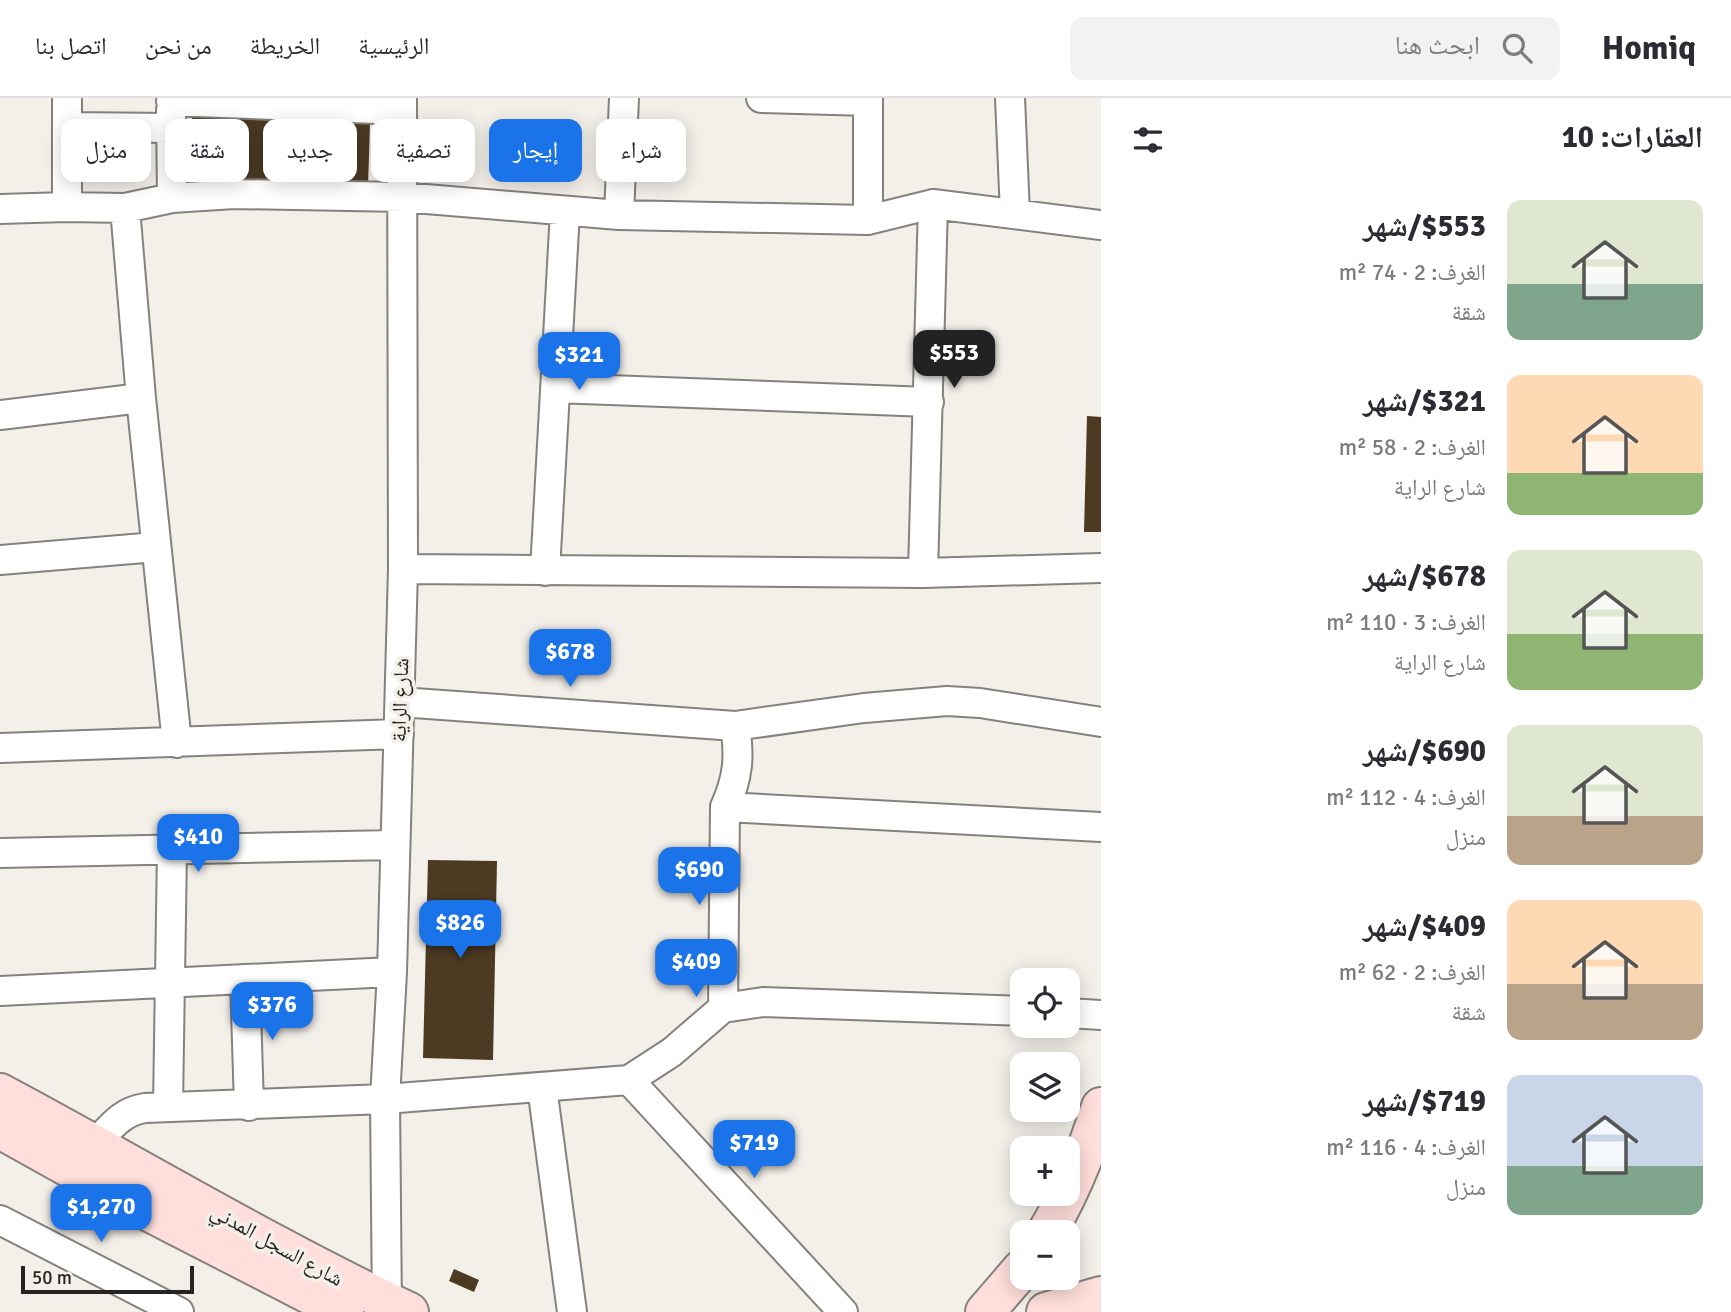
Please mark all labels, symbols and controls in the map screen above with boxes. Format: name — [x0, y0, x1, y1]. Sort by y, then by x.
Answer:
search box — [1070, 17, 1560, 80]
text: Homiq — [1602, 28, 1696, 69]
icon: search — [1498, 29, 1536, 67]
text: ابحث هنا — [1395, 30, 1480, 62]
text: اتصل بنا — [35, 31, 107, 61]
text: من نحن — [145, 31, 212, 61]
text: الخريطة — [250, 31, 320, 61]
text: الرئيسية — [358, 31, 429, 61]
chip: منزل — [61, 119, 151, 182]
chip: شقة — [165, 119, 249, 182]
chip: جديد — [263, 119, 357, 182]
chip: تصفية — [371, 119, 475, 182]
chip: إيجار — [489, 119, 582, 182]
chip: شراء — [596, 119, 686, 182]
text: العقارات: 10 — [1562, 119, 1703, 156]
icon: filters — [1129, 121, 1167, 159]
text: $553/شهر — [1363, 208, 1486, 245]
icon: home — [1563, 228, 1647, 312]
text: الغرف: 2 · 74 m² — [1339, 258, 1486, 287]
text: شقة — [1452, 298, 1486, 327]
pin: $553 — [913, 330, 995, 390]
pin: $321 — [538, 332, 620, 392]
text: $553 — [929, 338, 979, 367]
text: $321 — [554, 340, 604, 369]
text: $321/شهر — [1363, 383, 1486, 420]
icon: home — [1563, 403, 1647, 487]
text: الغرف: 2 · 58 m² — [1339, 433, 1486, 462]
text: شارع الراية — [1394, 473, 1486, 502]
text: $678/شهر — [1363, 558, 1486, 595]
icon: home — [1563, 578, 1647, 662]
text: الغرف: 3 · 110 m² — [1326, 608, 1486, 637]
pin: $678 — [529, 630, 611, 689]
text: $678 — [545, 637, 595, 666]
text: شارع الراية — [1394, 648, 1486, 677]
street label: شارع الراية — [386, 657, 414, 743]
text: $690/شهر — [1363, 733, 1486, 770]
icon: home — [1563, 753, 1647, 837]
text: الغرف: 4 · 112 m² — [1326, 783, 1486, 812]
pin: $410 — [157, 814, 239, 874]
text: $410 — [173, 822, 223, 851]
text: منزل — [1446, 823, 1486, 852]
pin: $690 — [658, 848, 740, 907]
text: $690 — [674, 855, 724, 884]
pin: $826 — [419, 900, 501, 960]
text: $826 — [435, 908, 485, 937]
text: $409/شهر — [1363, 908, 1486, 945]
icon: home — [1563, 928, 1647, 1012]
pin: $409 — [655, 940, 737, 999]
text: $409 — [671, 947, 721, 976]
text: الغرف: 2 · 62 m² — [1339, 958, 1486, 987]
map controls — [1010, 968, 1080, 1290]
button: locate — [1010, 968, 1080, 1038]
pin: $376 — [231, 982, 313, 1042]
text: $376 — [247, 990, 297, 1019]
text: شقة — [1452, 998, 1486, 1027]
button: layers — [1010, 1052, 1080, 1122]
text: $719/شهر — [1363, 1083, 1486, 1120]
icon: home — [1563, 1103, 1647, 1187]
pin: $719 — [713, 1121, 795, 1180]
text: $719 — [729, 1128, 779, 1157]
text: الغرف: 4 · 116 m² — [1326, 1133, 1486, 1162]
button: + — [1010, 1136, 1080, 1206]
text: منزل — [1446, 1173, 1486, 1202]
pin: $1,270 — [44, 1184, 158, 1244]
text: $1,270 — [67, 1192, 135, 1221]
street label: شارع السجل المدني — [205, 1198, 348, 1295]
button: − — [1010, 1220, 1080, 1290]
scale bar — [21, 1263, 194, 1295]
text: 50 m — [32, 1266, 72, 1290]

